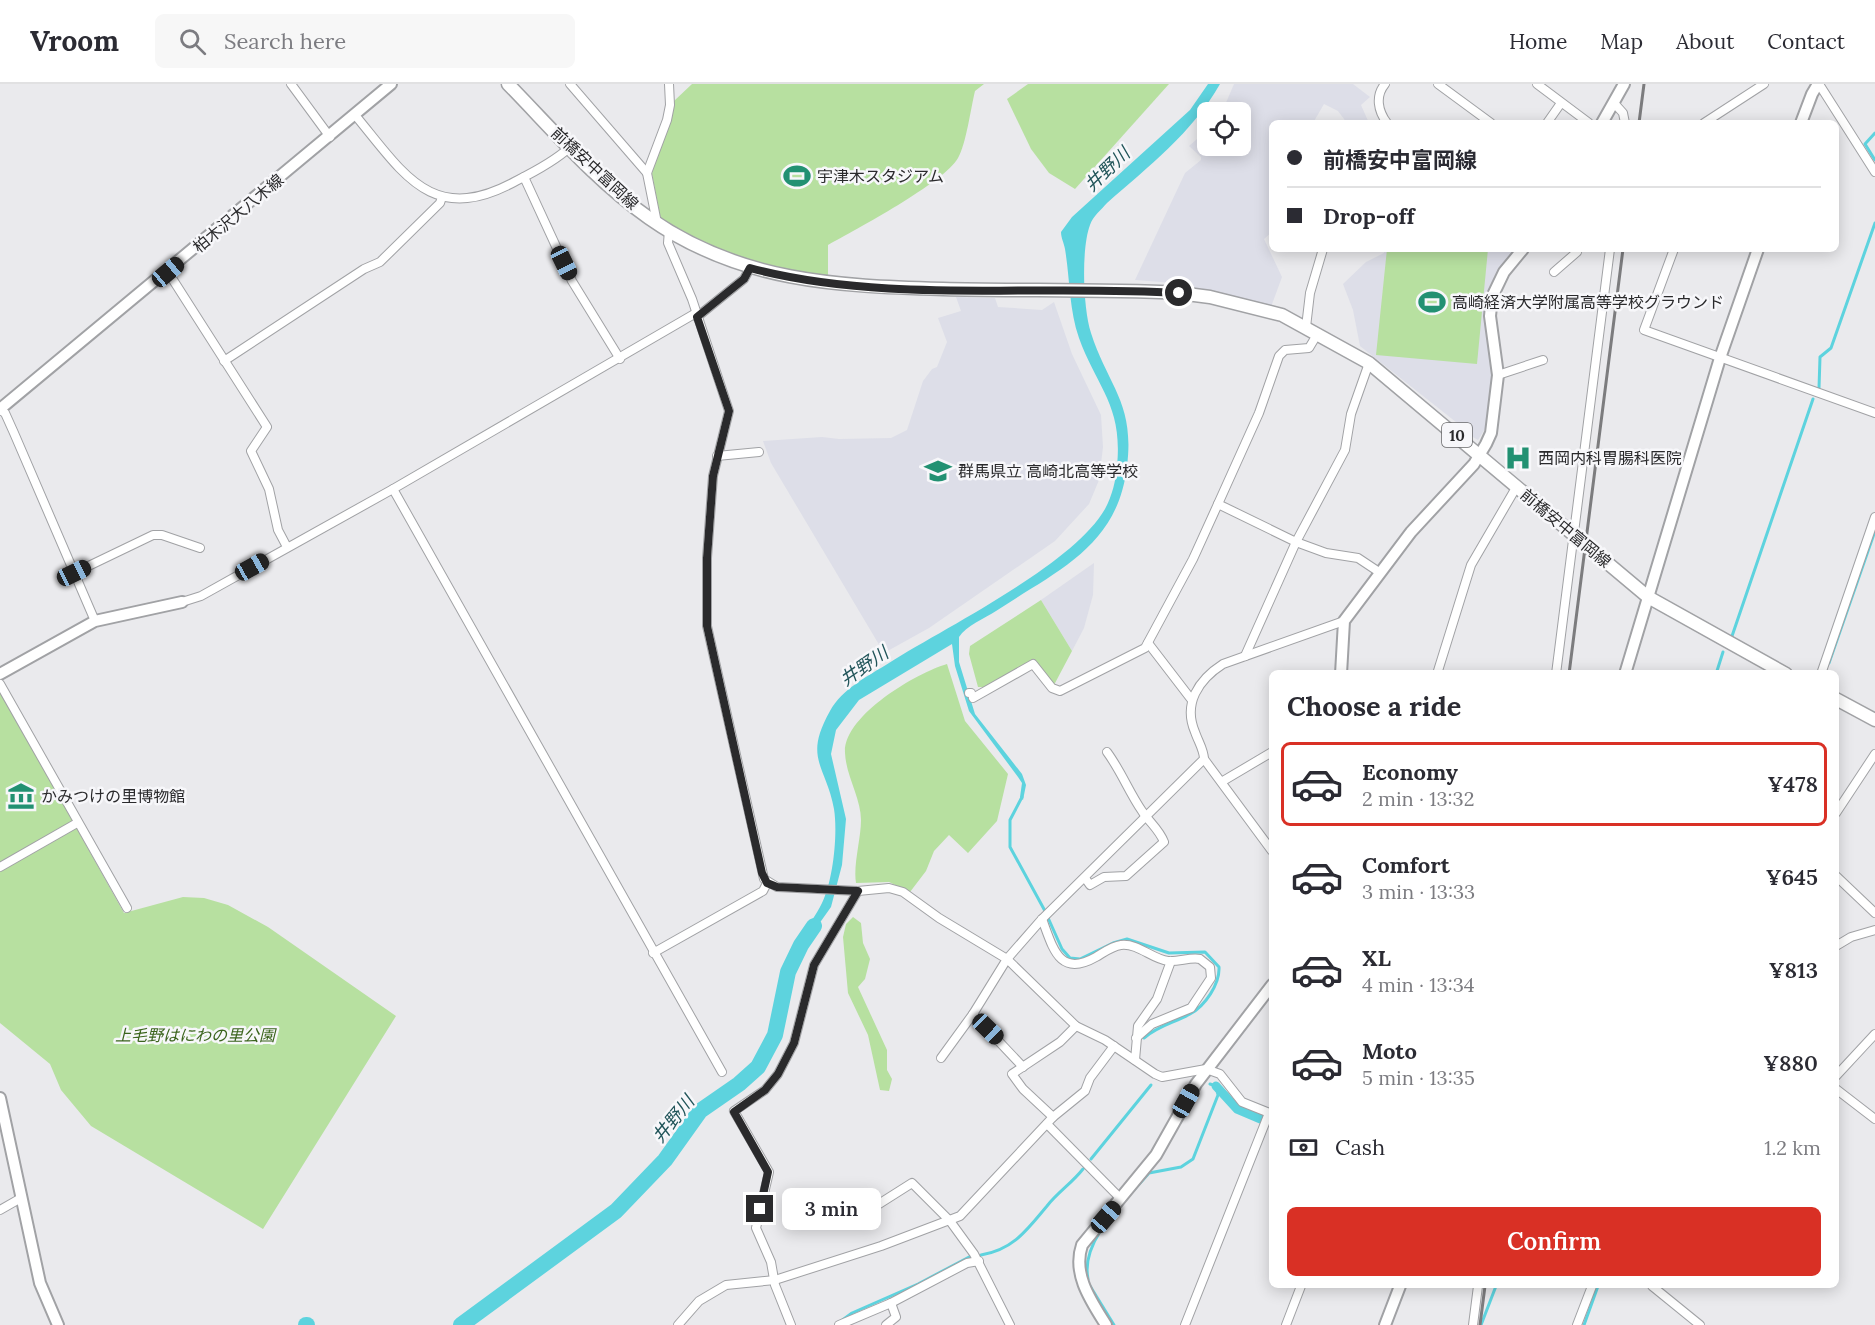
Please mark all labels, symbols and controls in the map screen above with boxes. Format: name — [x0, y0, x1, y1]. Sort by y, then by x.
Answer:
search box — [155, 14, 575, 68]
text: Vroom — [30, 23, 119, 59]
icon: search — [176, 25, 209, 58]
text: Search here — [224, 27, 346, 55]
text: Home — [1509, 28, 1567, 55]
text: Map — [1600, 28, 1643, 55]
text: About — [1676, 28, 1734, 55]
text: Contact — [1767, 28, 1845, 55]
map controls — [1197, 102, 1251, 156]
button: locate — [1197, 102, 1251, 156]
street label: 前橋安中富岡線 — [547, 122, 643, 214]
water label: 井野川 — [1080, 141, 1136, 196]
text: 前橋安中富岡線 — [1323, 146, 1477, 174]
sports icon: 宇津木スタジアム — [782, 161, 812, 191]
place label: 宇津木スタジアム — [817, 166, 944, 186]
street label: 柏木沢大八木線 — [189, 169, 287, 257]
text: Drop-off — [1323, 202, 1415, 230]
car — [548, 243, 580, 283]
car — [148, 254, 188, 290]
route start — [1165, 279, 1192, 306]
sports icon: 高崎経済大学附属高等学校グラウンド — [1417, 287, 1447, 317]
place label: 高崎経済大学附属高等学校グラウンド — [1452, 292, 1724, 312]
road number: 10 — [1442, 423, 1472, 447]
hospital icon: 西岡内科胃腸科医院 — [1503, 443, 1533, 473]
place label: 西岡内科胃腸科医院 — [1538, 448, 1682, 468]
school or university icon: 群馬県立 高崎北高等学校 — [923, 456, 953, 486]
place label: 群馬県立 高崎北高等学校 — [958, 461, 1138, 481]
street label: 前橋安中富岡線 — [1517, 484, 1615, 572]
car — [232, 550, 272, 584]
car — [54, 557, 94, 589]
water label: 井野川 — [835, 640, 894, 691]
text: Choose a ride — [1287, 689, 1461, 723]
icon: car — [1290, 757, 1344, 811]
text: Economy — [1362, 758, 1458, 786]
text: ¥478 — [1767, 770, 1818, 798]
museum icon: かみつけの里博物館 — [6, 781, 36, 811]
place label: かみつけの里博物館 — [41, 786, 185, 806]
text: 2 min · 13:32 — [1362, 786, 1474, 811]
icon: car — [1290, 850, 1344, 904]
text: Comfort — [1362, 851, 1450, 879]
text: ¥645 — [1766, 863, 1818, 891]
text: 3 min · 13:33 — [1362, 879, 1475, 904]
icon: car — [1290, 943, 1344, 997]
text: XL — [1362, 944, 1391, 972]
text: ¥813 — [1769, 956, 1818, 984]
text: 4 min · 13:34 — [1362, 972, 1475, 997]
car — [969, 1010, 1007, 1048]
park label: 上毛野はにわの里公園 — [115, 1025, 277, 1045]
icon: car — [1290, 1036, 1344, 1090]
text: Moto — [1362, 1037, 1417, 1065]
text: ¥880 — [1763, 1049, 1818, 1077]
text: 5 min · 13:35 — [1362, 1065, 1475, 1090]
car — [1169, 1081, 1203, 1121]
water label: 井野川 — [647, 1089, 700, 1147]
icon: cash — [1287, 1131, 1320, 1164]
text: Cash — [1335, 1133, 1385, 1161]
text: 1.2 km — [1764, 1135, 1821, 1160]
callout: 3 min — [781, 1188, 880, 1230]
route end — [746, 1195, 773, 1222]
text: 3 min — [805, 1196, 858, 1221]
car — [1087, 1198, 1125, 1236]
button: Confirm — [1287, 1207, 1821, 1276]

